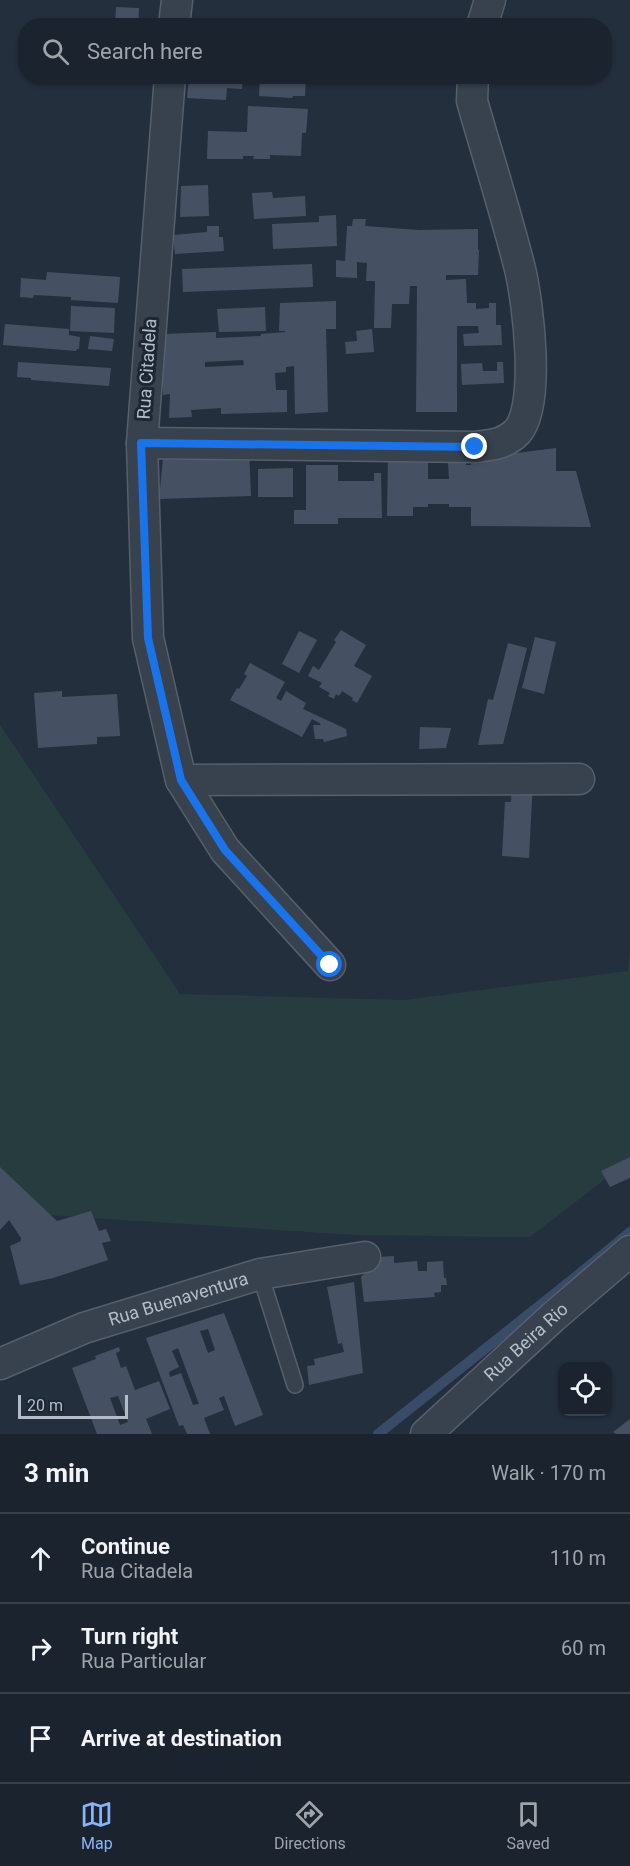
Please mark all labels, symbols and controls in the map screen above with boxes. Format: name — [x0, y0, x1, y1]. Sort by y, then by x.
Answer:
search box — [18, 18, 612, 84]
icon: search — [39, 35, 72, 68]
text: Search here — [87, 39, 203, 64]
street label: Rua Citadela — [133, 318, 160, 420]
route end — [461, 433, 487, 459]
route start — [316, 951, 342, 977]
street label: Rua Buenaventura — [106, 1267, 251, 1330]
street label: Rua Beira Rio — [480, 1298, 572, 1385]
map controls — [558, 1362, 612, 1416]
button: locate — [558, 1362, 612, 1416]
scale bar — [18, 1392, 128, 1420]
text: 20 m — [27, 1396, 63, 1415]
text: 3 min — [24, 1458, 89, 1488]
text: Walk · 170 m — [491, 1461, 606, 1485]
text: Continue — [81, 1534, 170, 1559]
icon: ahead — [24, 1542, 57, 1575]
text: 110 m — [550, 1546, 606, 1570]
text: Rua Citadela — [81, 1559, 193, 1583]
text: Turn right — [81, 1624, 178, 1649]
icon: right — [24, 1632, 57, 1665]
text: 60 m — [561, 1636, 606, 1660]
text: Rua Particular — [81, 1649, 206, 1673]
icon: arrive — [24, 1722, 57, 1755]
text: Arrive at destination — [81, 1726, 282, 1751]
tab: Map — [80, 1798, 113, 1853]
tab: Directions — [274, 1798, 346, 1853]
tab: Saved — [506, 1798, 550, 1853]

